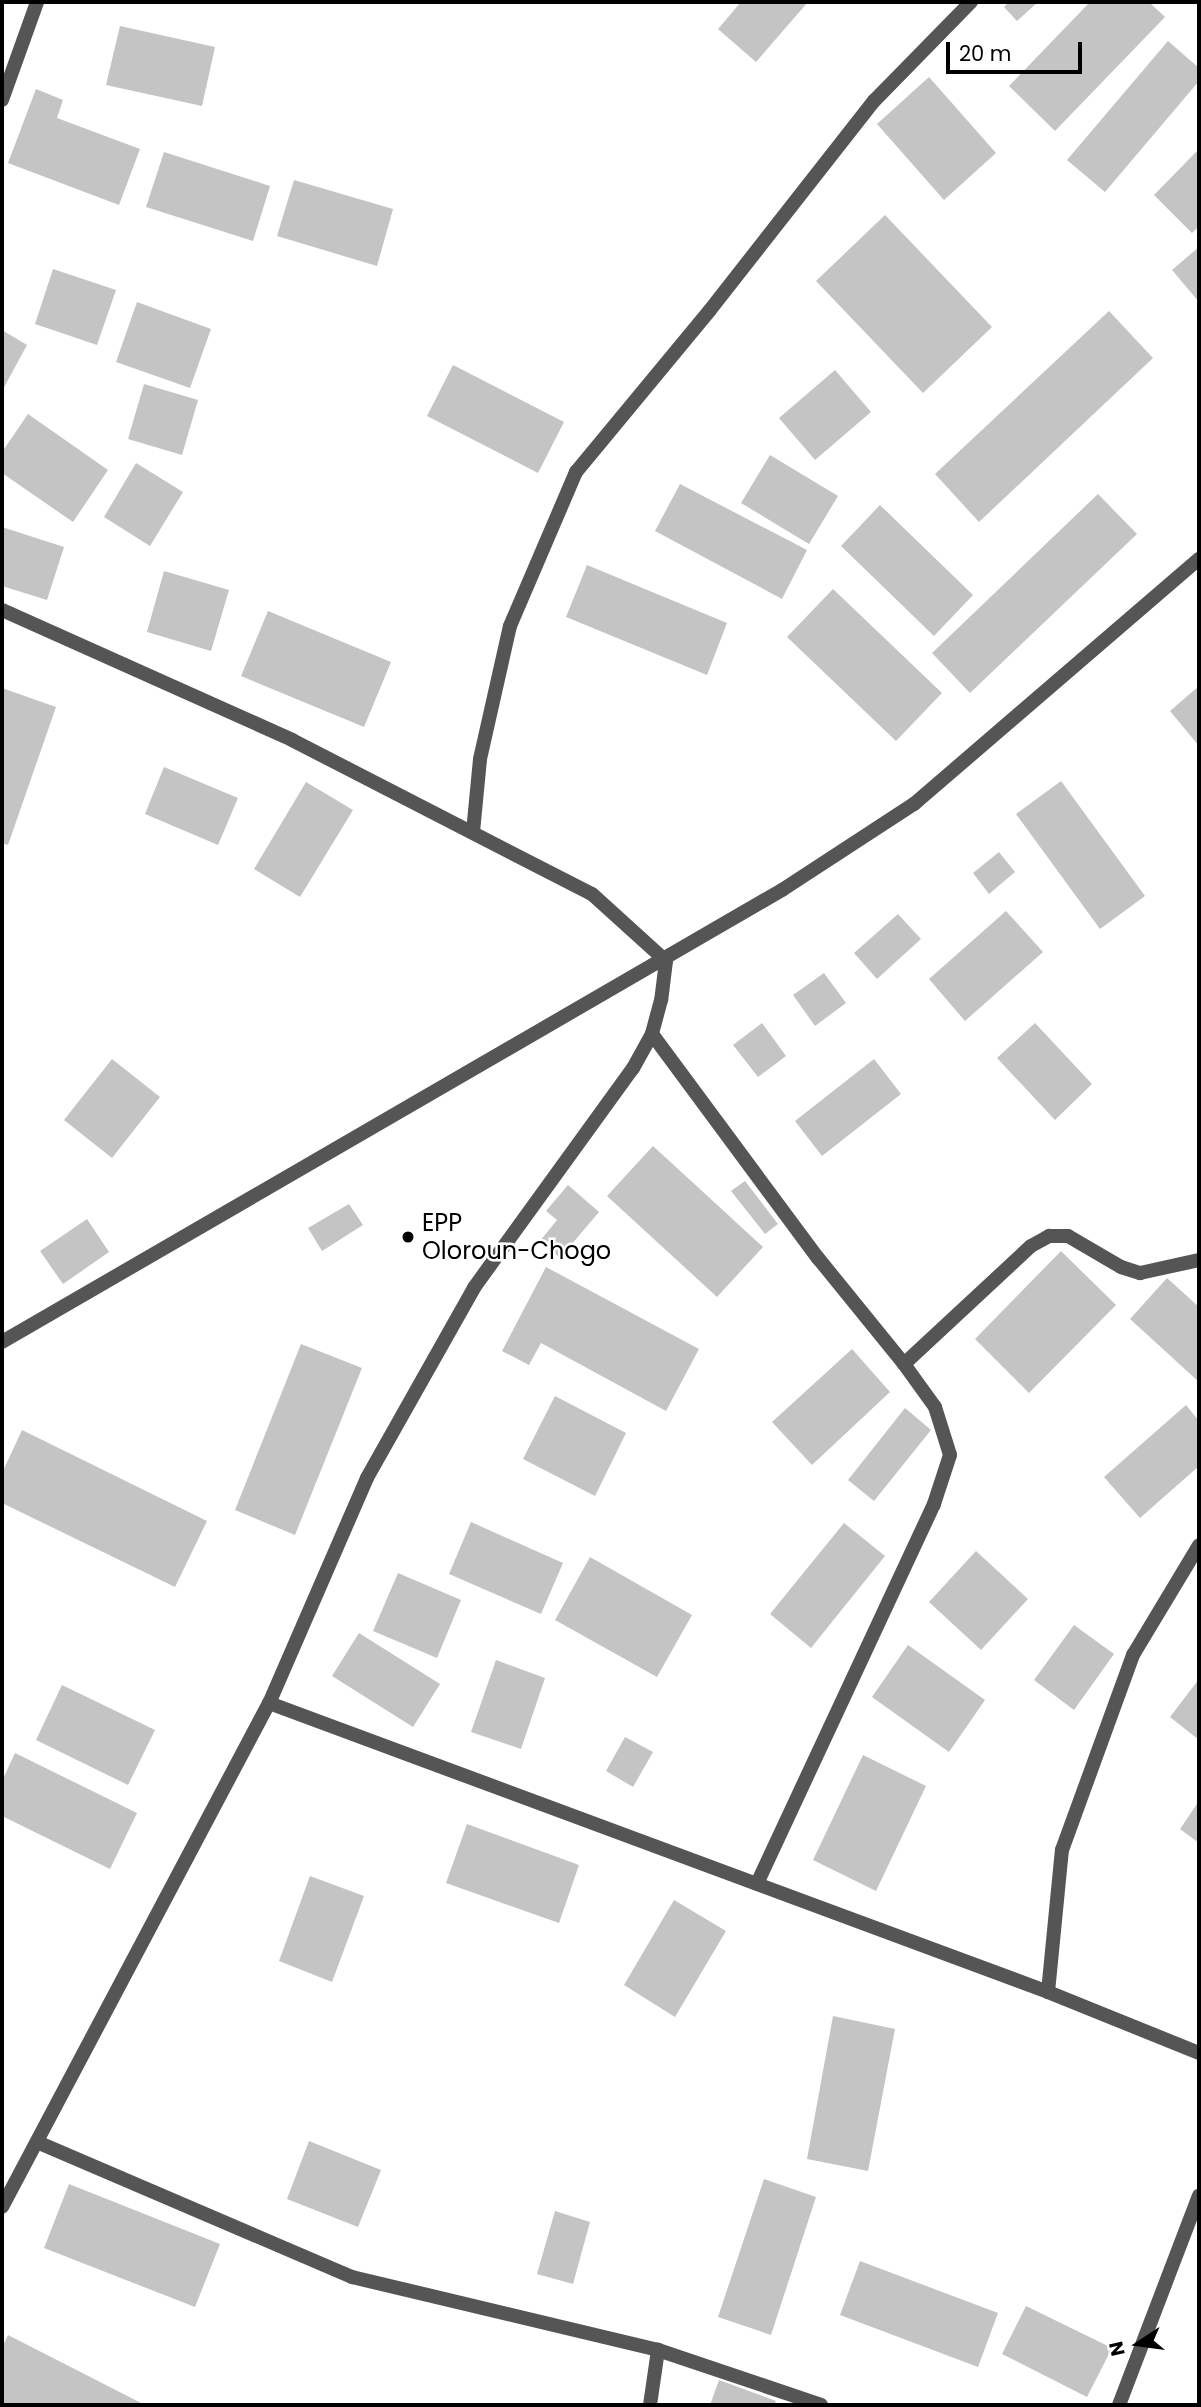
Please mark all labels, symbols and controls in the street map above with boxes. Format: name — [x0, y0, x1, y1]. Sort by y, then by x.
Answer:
scale bar — [949, 28, 1086, 72]
text: 20 m — [959, 39, 1012, 68]
place label: EPP Oloroun-Chogo — [422, 1209, 611, 1265]
marker: EPP Oloroun-Chogo — [400, 1229, 416, 1245]
north arrow — [1103, 2309, 1173, 2379]
text: N — [1102, 2339, 1132, 2359]

